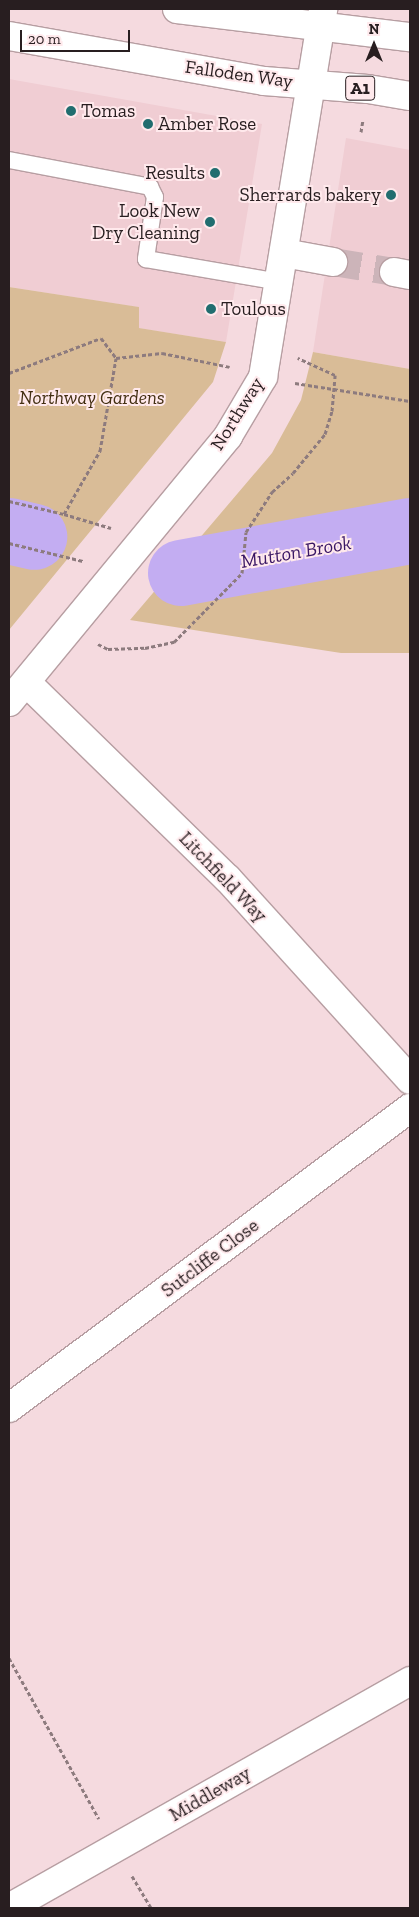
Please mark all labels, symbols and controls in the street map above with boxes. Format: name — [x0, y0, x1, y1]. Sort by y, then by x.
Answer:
scale bar — [22, 20, 132, 52]
north arrow — [349, 20, 399, 70]
text: N — [369, 21, 379, 38]
text: 20 m — [28, 30, 61, 48]
street label: Falloden Way — [183, 55, 295, 93]
road number: A1 — [345, 73, 375, 104]
place label: Tomas — [81, 100, 135, 122]
marker: Tomas — [65, 105, 77, 117]
place label: Amber Rose — [158, 113, 257, 135]
marker: Amber Rose — [142, 118, 154, 130]
place label: Results — [145, 162, 205, 184]
marker: Results — [209, 167, 221, 179]
place label: Sherrards bakery — [240, 184, 381, 206]
marker: Sherrards bakery — [385, 189, 397, 201]
place label: Look New Dry Cleaning — [92, 200, 200, 244]
marker: Look New Dry Cleaning — [204, 216, 216, 228]
place label: Toulous — [221, 298, 286, 320]
marker: Toulous — [205, 303, 217, 315]
street label: Northway — [206, 373, 268, 455]
park label: Northway Gardens — [19, 387, 165, 409]
water label: Mutton Brook — [239, 530, 353, 574]
street label: Litchfield Way — [174, 827, 272, 927]
street label: Sutcliffe Close — [157, 1214, 263, 1302]
street label: Middleway — [165, 1762, 255, 1826]

